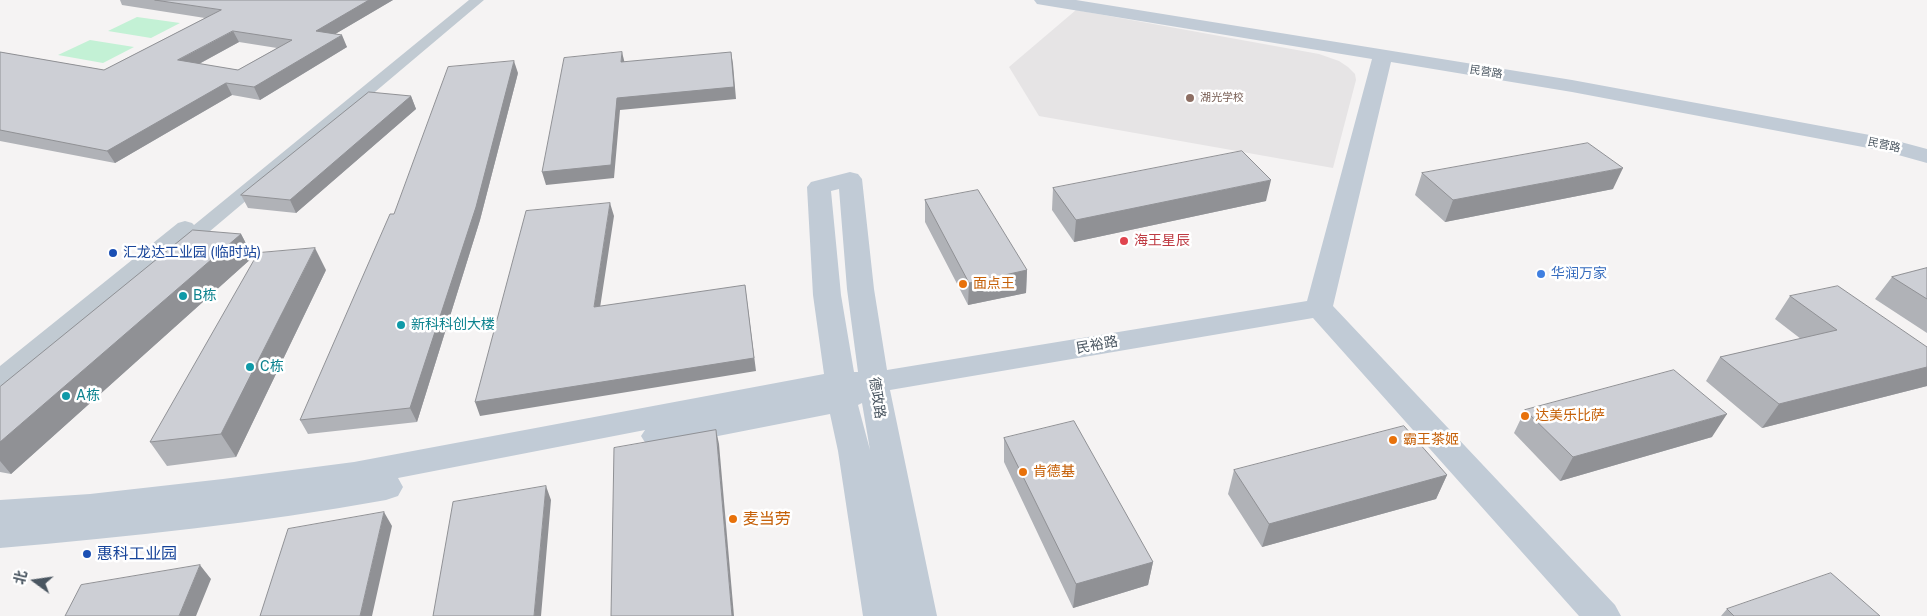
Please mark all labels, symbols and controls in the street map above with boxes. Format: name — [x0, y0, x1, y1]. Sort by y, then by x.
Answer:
street label: 民营路 — [1469, 63, 1503, 81]
place label: 湖光学校 — [1200, 91, 1244, 105]
marker: 湖光学校 — [1184, 92, 1196, 104]
street label: 民营路 — [1866, 135, 1902, 155]
place label: 海王星辰 — [1134, 233, 1190, 249]
marker: 海王星辰 — [1118, 235, 1130, 247]
place label: 汇龙达工业园 (临时站) — [123, 245, 261, 261]
marker: 汇龙达工业园 (临时站) — [107, 247, 119, 259]
place label: 华润万家 — [1551, 266, 1607, 282]
marker: 华润万家 — [1535, 268, 1547, 280]
place label: 面点王 — [973, 276, 1015, 292]
marker: 面点王 — [957, 278, 969, 290]
place label: B栋 — [193, 288, 216, 304]
marker: B栋 — [177, 290, 189, 302]
place label: 新科科创大楼 — [411, 317, 495, 333]
marker: 新科科创大楼 — [395, 319, 407, 331]
street label: 民裕路 — [1075, 333, 1119, 357]
place label: C栋 — [260, 359, 284, 375]
marker: C栋 — [244, 361, 256, 373]
street label: 德政路 — [865, 376, 889, 420]
place label: A栋 — [76, 388, 100, 404]
marker: A栋 — [60, 390, 72, 402]
place label: 达美乐比萨 — [1535, 408, 1605, 424]
marker: 达美乐比萨 — [1519, 410, 1531, 422]
place label: 霸王茶姬 — [1403, 432, 1459, 448]
marker: 霸王茶姬 — [1387, 434, 1399, 446]
place label: 肯德基 — [1033, 464, 1075, 480]
marker: 肯德基 — [1017, 466, 1029, 478]
place label: 麦当劳 — [743, 509, 791, 529]
marker: 麦当劳 — [727, 513, 739, 525]
place label: 惠科工业园 — [97, 544, 177, 564]
marker: 惠科工业园 — [81, 548, 93, 560]
north arrow — [10, 556, 60, 606]
text: 北 — [11, 569, 30, 586]

